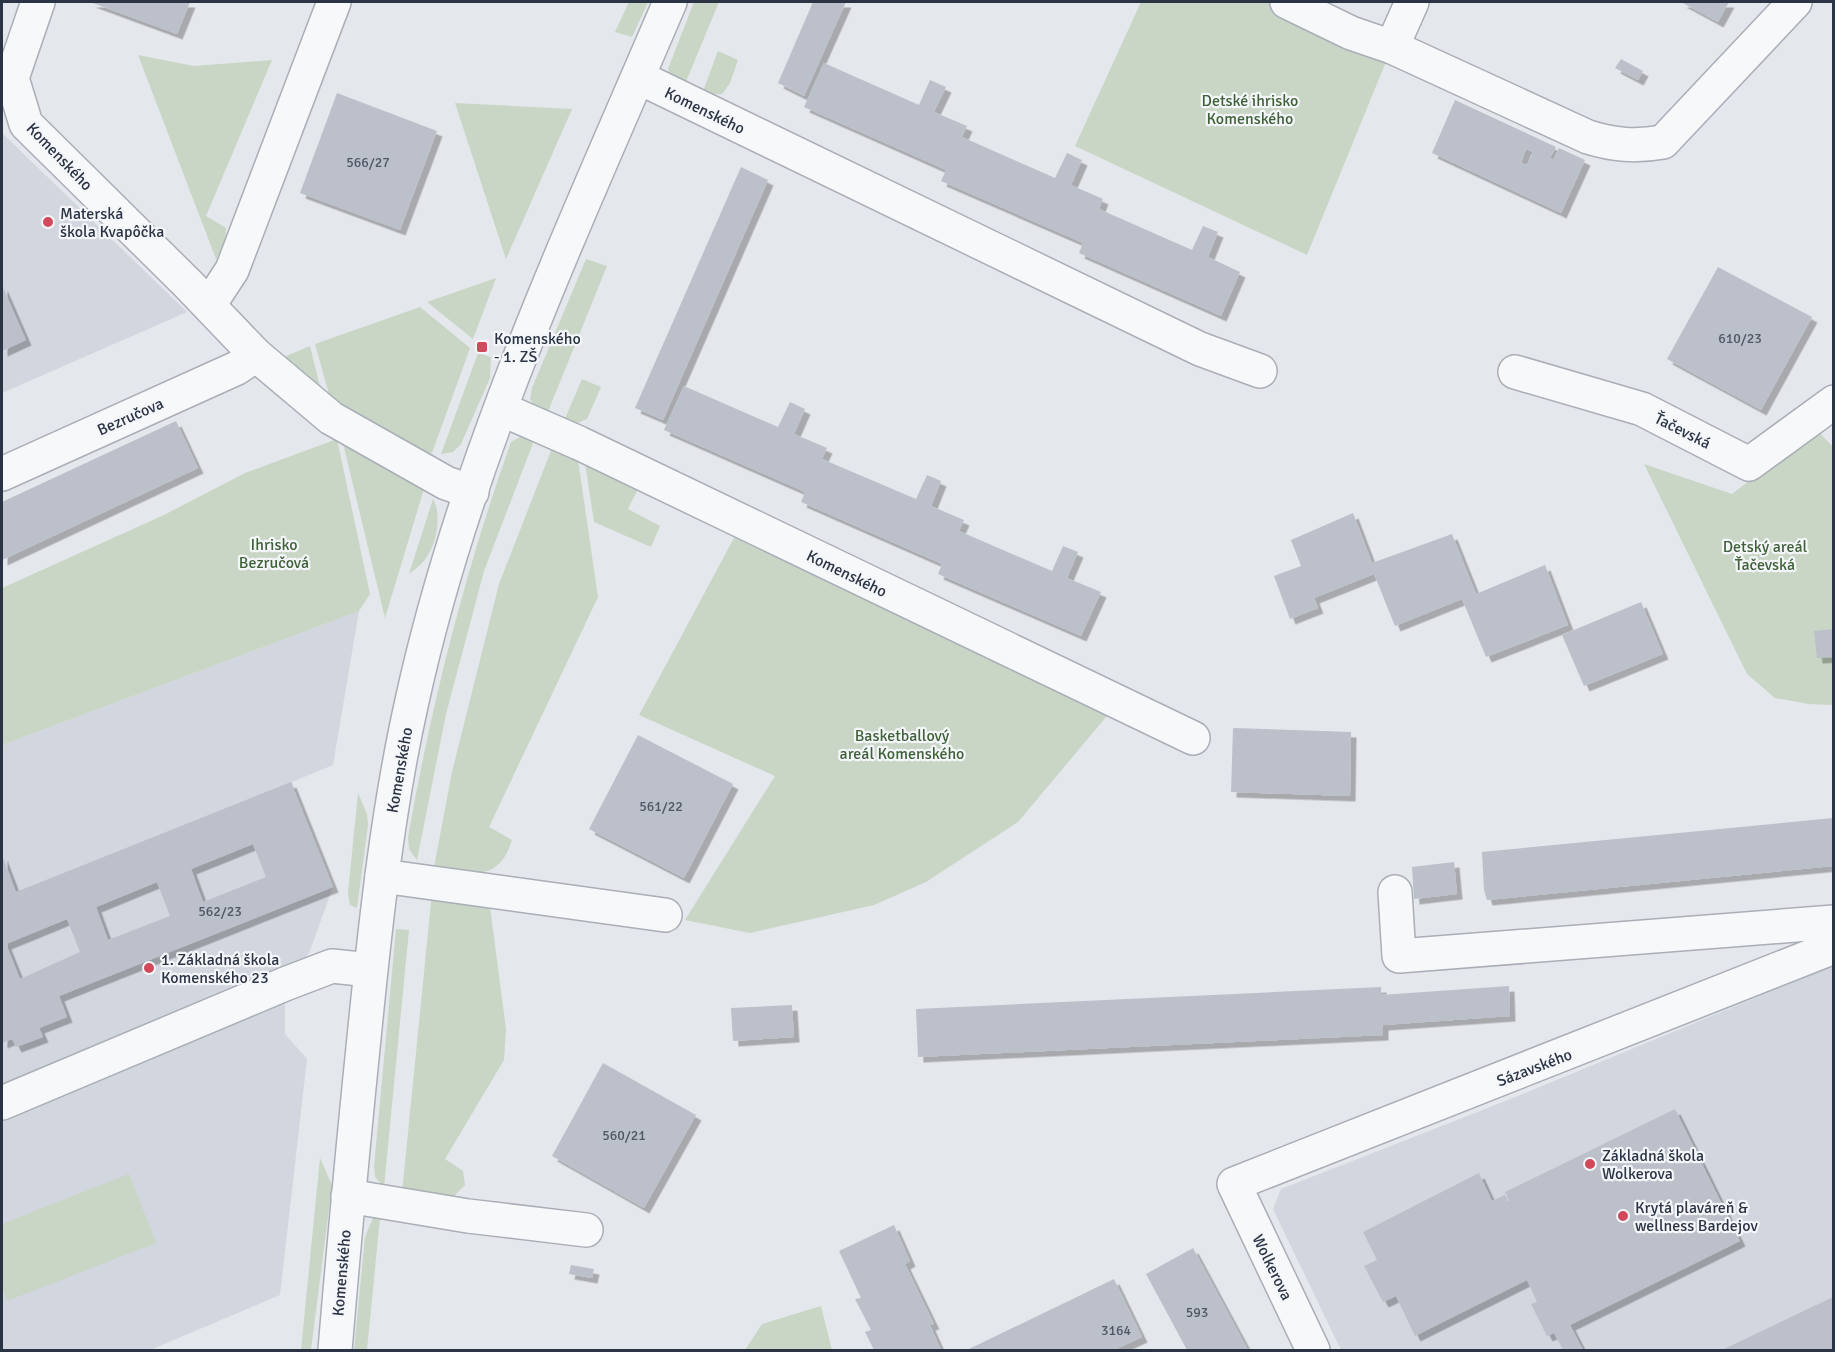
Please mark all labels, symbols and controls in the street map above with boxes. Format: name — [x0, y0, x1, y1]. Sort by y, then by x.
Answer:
street label: Komenského — [661, 83, 748, 139]
park label: Detské ihrisko Komenského — [1202, 91, 1298, 129]
street label: Komenského — [22, 119, 97, 195]
house number: 566/27 — [346, 154, 390, 171]
place label: Materská škola Kvapôčka — [60, 204, 164, 242]
marker: Materská škola Kvapôčka — [41, 215, 55, 229]
place label: Komenského - 1. ZŠ — [494, 329, 581, 367]
house number: 610/23 — [1718, 330, 1762, 347]
marker: Komenského - 1. ZŠ — [475, 340, 489, 354]
street label: Bezručova — [94, 393, 167, 440]
street label: Ťačevská — [1651, 408, 1714, 454]
park label: Ihrisko Bezručová — [239, 535, 309, 573]
park label: Detský areál Ťačevská — [1723, 537, 1808, 575]
street label: Komenského — [803, 546, 890, 602]
street label: Komenského — [383, 726, 417, 815]
park label: Basketballový areál Komenského — [840, 726, 964, 764]
house number: 561/22 — [639, 798, 683, 815]
house number: 562/23 — [198, 903, 242, 920]
place label: 1. Základná škola Komenského 23 — [161, 950, 279, 988]
marker: 1. Základná škola Komenského 23 — [142, 961, 156, 975]
street label: Sázavského — [1494, 1044, 1575, 1091]
house number: 560/21 — [602, 1127, 646, 1144]
place label: Základná škola Wolkerova — [1602, 1146, 1704, 1184]
marker: Základná škola Wolkerova — [1583, 1157, 1597, 1171]
place label: Krytá plaváreň & wellness Bardejov — [1635, 1198, 1758, 1236]
marker: Krytá plaváreň & wellness Bardejov — [1616, 1209, 1630, 1223]
street label: Komenského — [328, 1229, 356, 1317]
street label: Wolkerova — [1248, 1231, 1297, 1304]
house number: 593 — [1186, 1304, 1208, 1321]
house number: 3164 — [1101, 1322, 1132, 1339]

